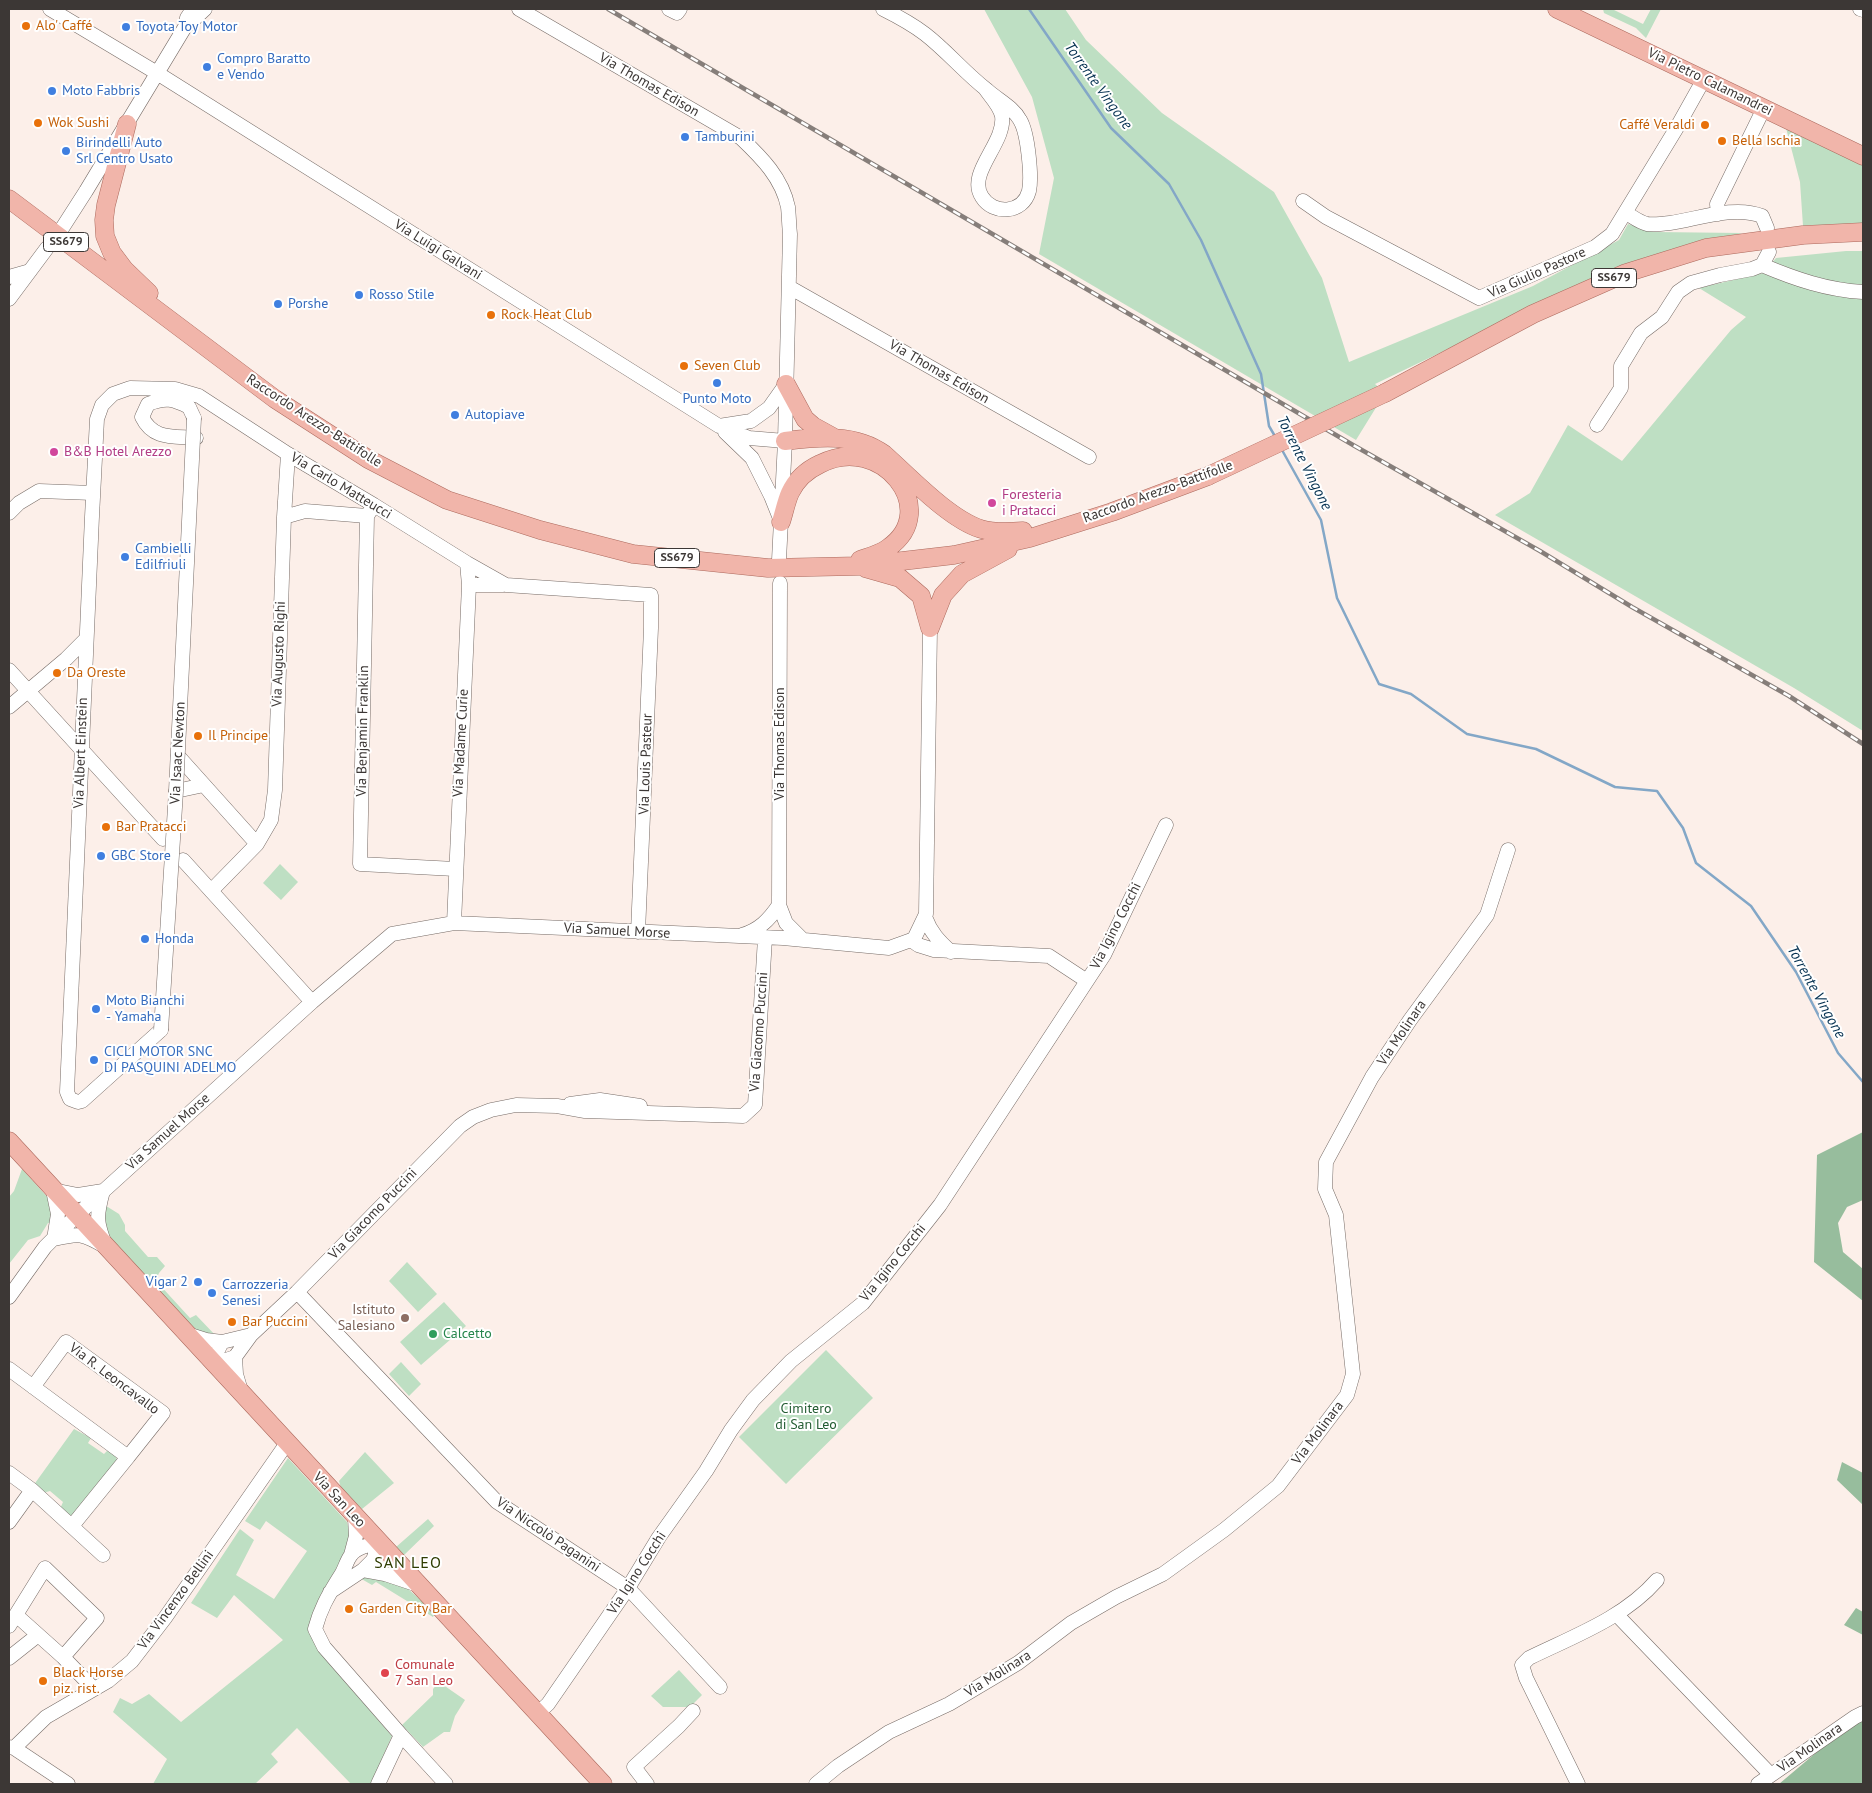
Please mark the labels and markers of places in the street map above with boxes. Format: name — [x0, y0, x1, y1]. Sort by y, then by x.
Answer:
place label: Alo' Caffé — [36, 18, 92, 34]
place label: Toyota Toy Motor — [136, 19, 238, 35]
marker: Alo' Caffé — [20, 20, 32, 32]
marker: Toyota Toy Motor — [120, 21, 132, 33]
place label: Compro Baratto e Vendo — [217, 51, 311, 84]
marker: Compro Baratto e Vendo — [201, 61, 213, 73]
place label: Moto Fabbris — [62, 83, 140, 99]
marker: Moto Fabbris — [46, 85, 58, 97]
place label: Wok Sushi — [48, 115, 109, 131]
marker: Wok Sushi — [32, 117, 44, 129]
place label: Caffé Veraldi — [1619, 117, 1695, 133]
marker: Caffé Veraldi — [1699, 119, 1711, 131]
place label: Tamburini — [695, 129, 755, 145]
marker: Tamburini — [679, 131, 691, 143]
place label: Bella Ischia — [1732, 133, 1801, 149]
place label: Birindelli Auto Srl Centro Usato — [76, 135, 173, 168]
marker: Bella Ischia — [1716, 135, 1728, 147]
marker: Birindelli Auto Srl Centro Usato — [60, 145, 72, 157]
place label: Rosso Stile — [369, 287, 434, 303]
marker: Rosso Stile — [353, 289, 365, 301]
place label: Porshe — [288, 296, 328, 312]
marker: Porshe — [272, 298, 284, 310]
place label: Rock Heat Club — [501, 307, 592, 323]
marker: Rock Heat Club — [485, 309, 497, 321]
place label: Seven Club — [694, 358, 761, 374]
marker: Seven Club — [678, 360, 690, 372]
marker: Punto Moto — [711, 377, 723, 389]
place label: Punto Moto — [682, 391, 752, 407]
place label: Autopiave — [465, 407, 525, 423]
marker: Autopiave — [449, 409, 461, 421]
place label: B&B Hotel Arezzo — [64, 444, 172, 460]
marker: B&B Hotel Arezzo — [48, 446, 60, 458]
place label: Foresteria i Pratacci — [1002, 487, 1062, 520]
marker: Foresteria i Pratacci — [986, 497, 998, 509]
place label: Cambielli Edilfriuli — [135, 541, 191, 574]
marker: Cambielli Edilfriuli — [119, 551, 131, 563]
place label: Da Oreste — [67, 665, 126, 681]
marker: Da Oreste — [51, 667, 63, 679]
place label: Il Principe — [208, 728, 268, 744]
marker: Il Principe — [192, 730, 204, 742]
place label: Bar Pratacci — [116, 819, 186, 835]
marker: Bar Pratacci — [100, 821, 112, 833]
place label: GBC Store — [111, 848, 171, 864]
marker: GBC Store — [95, 850, 107, 862]
place label: Honda — [155, 931, 194, 947]
marker: Honda — [139, 933, 151, 945]
place label: Moto Bianchi - Yamaha — [106, 993, 185, 1026]
marker: Moto Bianchi - Yamaha — [90, 1003, 102, 1015]
place label: CICLI MOTOR SNC DI PASQUINI ADELMO — [104, 1044, 236, 1076]
marker: CICLI MOTOR SNC DI PASQUINI ADELMO — [88, 1054, 100, 1066]
place label: Vigar 2 — [146, 1274, 188, 1290]
marker: Vigar 2 — [192, 1276, 204, 1288]
place label: Carrozzeria Senesi — [222, 1277, 288, 1310]
marker: Carrozzeria Senesi — [206, 1287, 218, 1299]
place label: Istituto Salesiano — [338, 1302, 395, 1334]
marker: Istituto Salesiano — [399, 1312, 411, 1324]
place label: Bar Puccini — [242, 1314, 308, 1330]
marker: Bar Puccini — [226, 1316, 238, 1328]
place label: Calcetto — [443, 1326, 492, 1342]
marker: Calcetto — [427, 1328, 439, 1340]
place label: Garden City Bar — [359, 1601, 452, 1617]
marker: Garden City Bar — [343, 1603, 355, 1615]
place label: Comunale 7 San Leo — [395, 1657, 455, 1690]
place label: Black Horse piz. rist. — [53, 1665, 124, 1698]
marker: Comunale 7 San Leo — [379, 1667, 391, 1679]
marker: Black Horse piz. rist. — [37, 1675, 49, 1687]

